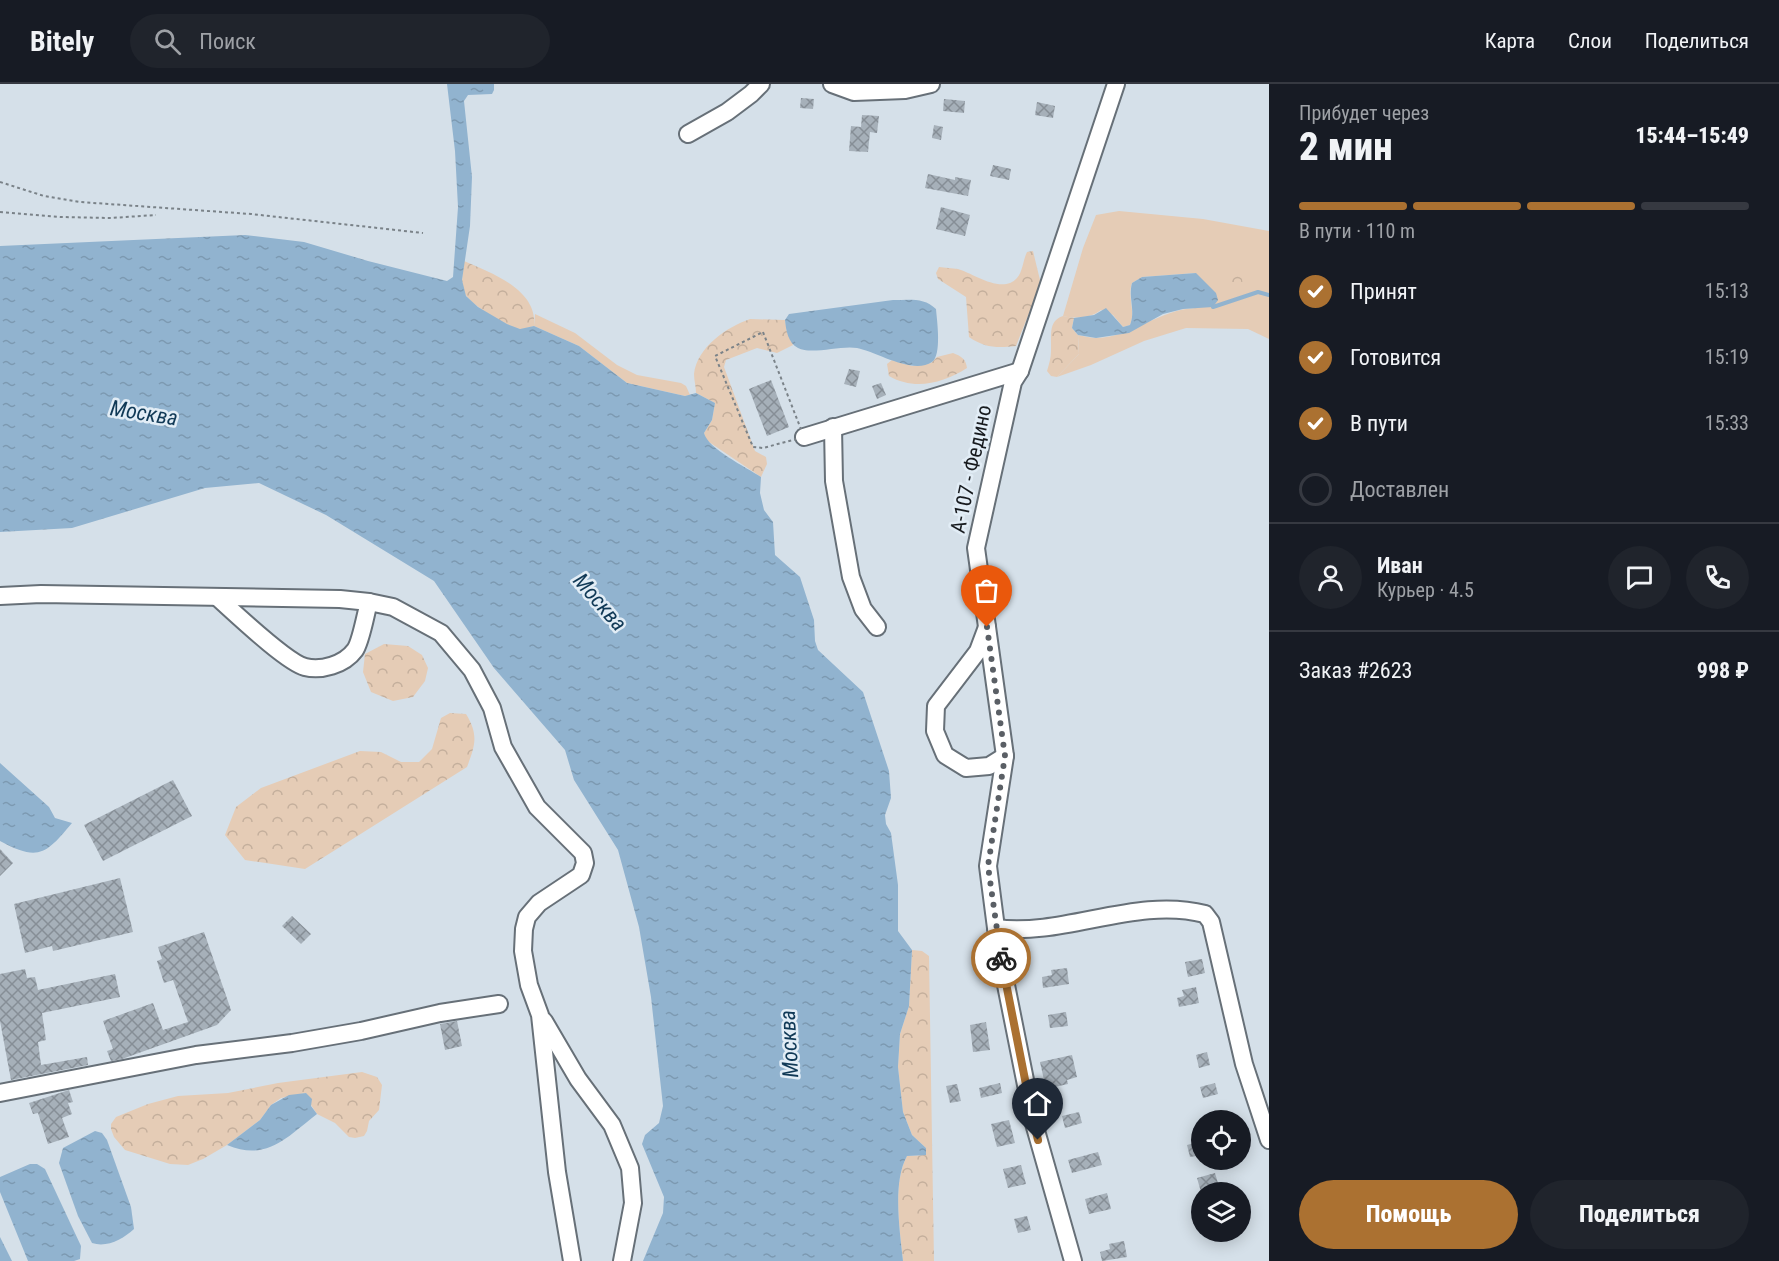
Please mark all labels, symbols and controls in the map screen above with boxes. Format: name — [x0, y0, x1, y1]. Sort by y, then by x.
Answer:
search box — [130, 14, 550, 68]
text: Bitely — [30, 25, 94, 58]
icon: search — [151, 25, 184, 58]
text: Поиск — [199, 29, 256, 54]
text: Карта — [1485, 29, 1535, 53]
text: Слои — [1568, 29, 1612, 53]
text: Поделиться — [1645, 29, 1749, 53]
text: Прибудет через — [1299, 101, 1429, 125]
text: 15:44–15:49 — [1635, 123, 1749, 148]
text: 2 мин — [1299, 124, 1393, 170]
text: В пути · 110 m — [1299, 219, 1415, 243]
icon: check — [1299, 275, 1332, 308]
text: Принят — [1350, 279, 1417, 304]
text: 15:13 — [1705, 279, 1749, 303]
icon: check — [1299, 341, 1332, 374]
text: Готовится — [1350, 345, 1441, 370]
text: 15:19 — [1705, 345, 1749, 369]
water label: Москва — [109, 395, 179, 431]
street label: А-107 - Федино — [946, 403, 996, 535]
icon: check — [1299, 407, 1332, 440]
text: В пути — [1350, 411, 1408, 436]
text: 15:33 — [1705, 411, 1749, 435]
text: Доставлен — [1350, 477, 1449, 502]
button: person — [1299, 546, 1362, 609]
button: chat — [1608, 546, 1671, 609]
button: phone — [1686, 546, 1749, 609]
text: Иван — [1377, 553, 1423, 578]
pin — [961, 565, 1012, 627]
water label: Москва — [568, 568, 632, 636]
icon: bag — [970, 574, 1003, 607]
text: Курьер · 4.5 — [1377, 578, 1474, 602]
text: Заказ #2623 — [1299, 658, 1412, 683]
text: 998 ₽ — [1697, 658, 1749, 683]
courier — [971, 928, 1031, 988]
icon: bike — [985, 942, 1018, 975]
water label: Москва — [775, 1009, 803, 1079]
pin — [1012, 1078, 1063, 1140]
icon: home — [1021, 1087, 1054, 1120]
map controls — [1191, 1110, 1251, 1242]
button: locate — [1191, 1110, 1251, 1170]
button: Помощь — [1299, 1180, 1518, 1249]
button: Поделиться — [1530, 1180, 1749, 1249]
button: layers — [1191, 1182, 1251, 1242]

